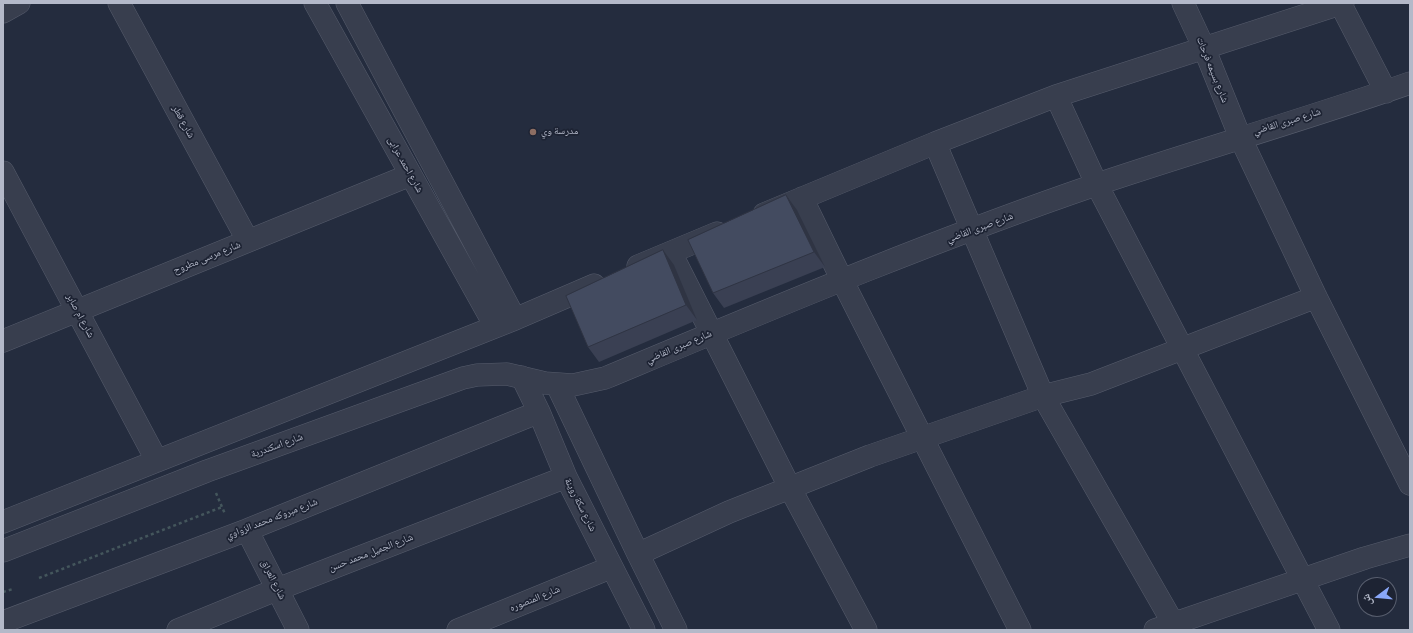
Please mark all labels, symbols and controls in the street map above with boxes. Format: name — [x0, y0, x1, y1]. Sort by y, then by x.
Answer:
street label: شارع بسيمه فرحات — [1193, 35, 1231, 105]
street label: شارع قطر — [169, 103, 197, 141]
street label: شارع صبرى القاضي — [1252, 106, 1322, 138]
place label: مدرسة وي — [541, 126, 578, 138]
marker: مدرسة وي — [528, 127, 538, 137]
street label: شارع احمد عرابى — [385, 135, 425, 195]
street label: شارع صبرى القاضي — [945, 210, 1015, 246]
street label: شارع مرسى مطروح — [172, 239, 242, 277]
street label: شارع ام صابر — [63, 292, 97, 340]
street label: شارع صبرى القاضي — [644, 328, 714, 366]
street label: شارع اسكندرية — [249, 431, 305, 461]
street label: شارع سكة روينة — [561, 476, 599, 534]
street label: شارع مبروكه محمد الزواوي — [225, 496, 319, 542]
street label: شارع الجميل محمد حسن — [327, 531, 415, 575]
street label: شارع العراق — [258, 558, 288, 602]
north arrow — [1357, 577, 1397, 617]
street label: شارع المنصوره — [508, 583, 562, 615]
text: ش — [1357, 592, 1376, 608]

